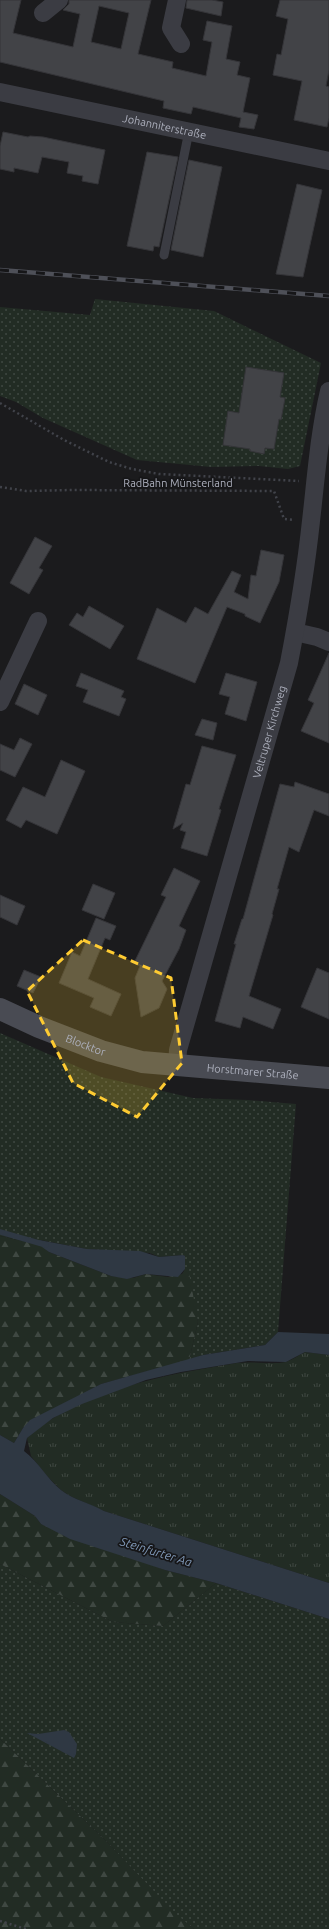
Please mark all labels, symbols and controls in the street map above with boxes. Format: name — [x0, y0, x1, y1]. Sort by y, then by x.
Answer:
street label: Johanniterstraße — [121, 112, 207, 141]
street label: RadBahn Münsterland — [123, 477, 233, 489]
street label: Veltruper Kirchweg — [250, 684, 288, 780]
street label: Blocktor — [64, 1032, 108, 1058]
street label: Horstmarer Straße — [206, 1062, 299, 1081]
water label: Steinfurter Aa — [118, 1534, 194, 1569]

